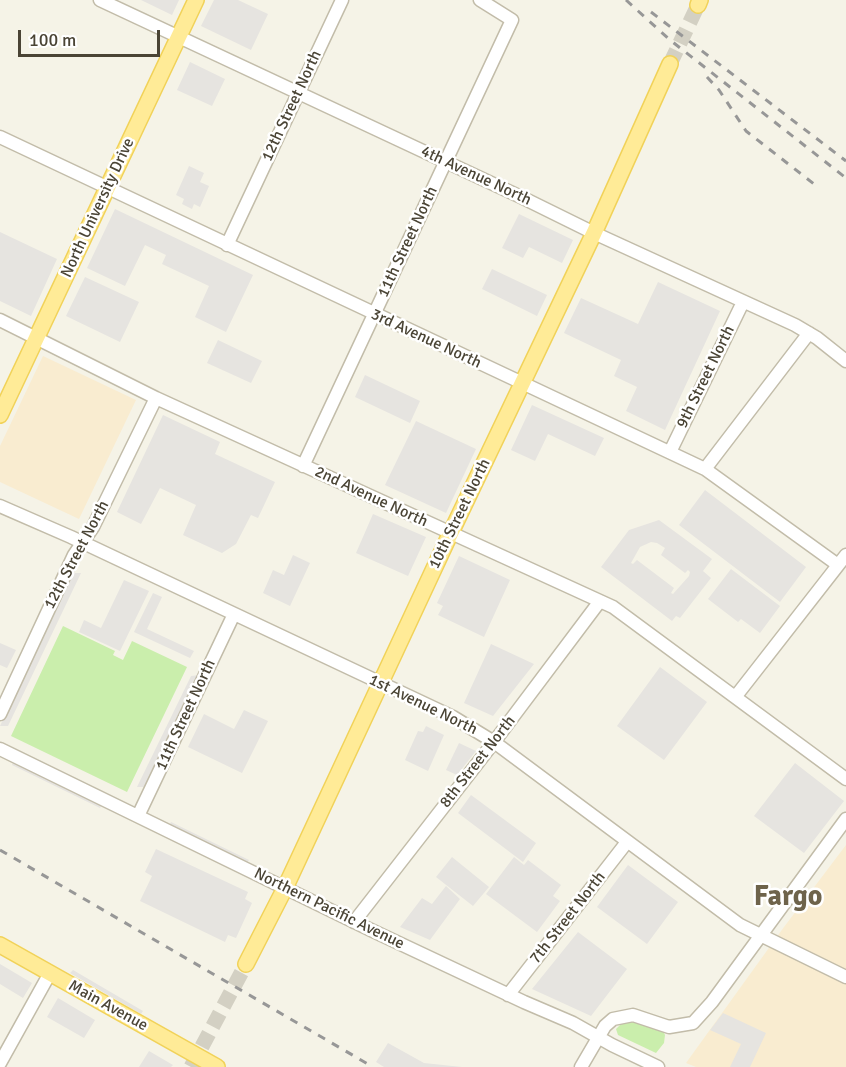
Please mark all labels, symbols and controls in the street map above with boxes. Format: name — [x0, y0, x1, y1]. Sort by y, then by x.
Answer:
scale bar — [21, 18, 164, 56]
text: 100 m — [29, 29, 76, 51]
street label: 12th Street North — [258, 48, 326, 164]
street label: North University Drive — [57, 135, 139, 281]
street label: 4th Avenue North — [418, 142, 534, 210]
street label: 11th Street North — [374, 184, 442, 300]
street label: 3rd Avenue North — [368, 305, 484, 373]
street label: 9th Street North — [673, 323, 739, 431]
street label: 10th Street North — [425, 456, 495, 572]
street label: 2nd Avenue North — [311, 462, 431, 532]
street label: 12th Street North — [40, 497, 114, 613]
street label: 11th Street North — [152, 657, 220, 773]
street label: 1st Avenue North — [366, 670, 480, 740]
street label: 8th Street North — [436, 712, 520, 812]
street label: Northern Pacific Avenue — [251, 864, 407, 954]
street label: 7th Street North — [526, 868, 610, 968]
district label: Fargo — [754, 881, 822, 915]
street label: Main Avenue — [65, 976, 151, 1036]

